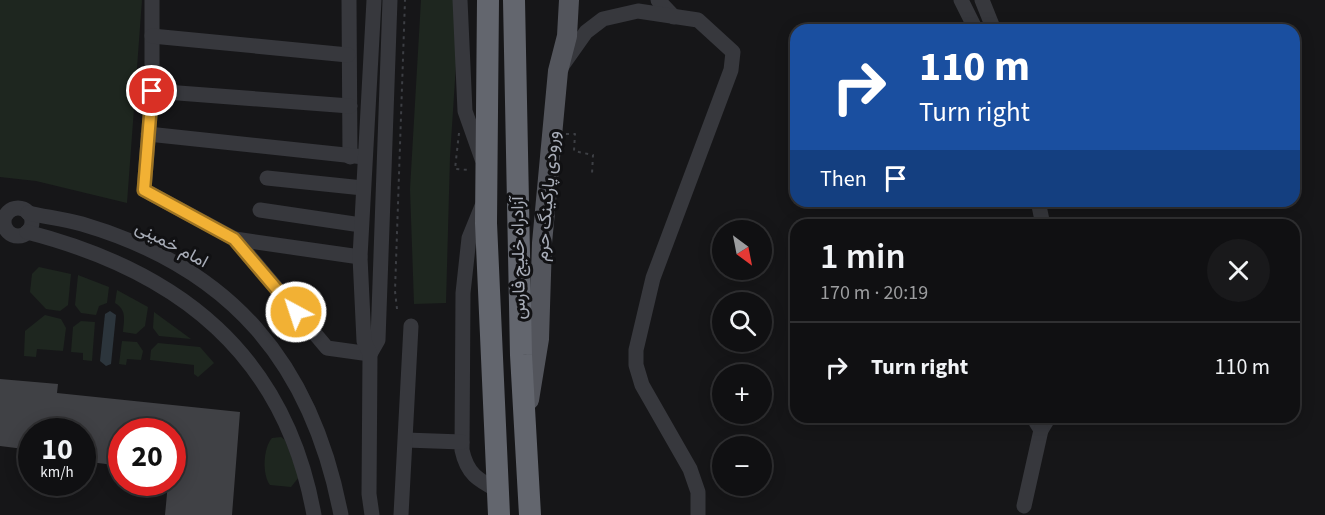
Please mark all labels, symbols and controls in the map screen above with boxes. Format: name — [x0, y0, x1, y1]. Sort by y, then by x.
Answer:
text: 110 m — [919, 37, 1030, 97]
icon: right — [820, 48, 898, 126]
pin — [126, 65, 177, 116]
icon: arrive — [135, 74, 168, 107]
text: Turn right — [919, 93, 1030, 132]
street label: ورودی پارکینگ حرم — [529, 130, 566, 262]
icon: arrive — [879, 162, 912, 195]
text: Then — [820, 163, 867, 195]
street label: آزادراه خلیج فارس — [505, 194, 532, 320]
street label: امام خمینی — [131, 215, 213, 274]
north arrow — [712, 220, 772, 280]
map controls — [712, 220, 772, 496]
text: 1 min — [820, 231, 906, 282]
button: close — [1207, 239, 1270, 302]
text: 170 m · 20:19 — [820, 279, 928, 307]
position arrow — [264, 280, 328, 344]
button: search — [712, 292, 772, 352]
icon: right — [820, 351, 853, 384]
text: Turn right — [871, 351, 968, 383]
text: 110 m — [1215, 351, 1270, 383]
button: + — [712, 364, 772, 424]
speed limit sign: 20 — [108, 418, 186, 496]
text: 10 — [41, 428, 73, 471]
button: − — [712, 436, 772, 496]
text: km/h — [40, 462, 74, 483]

